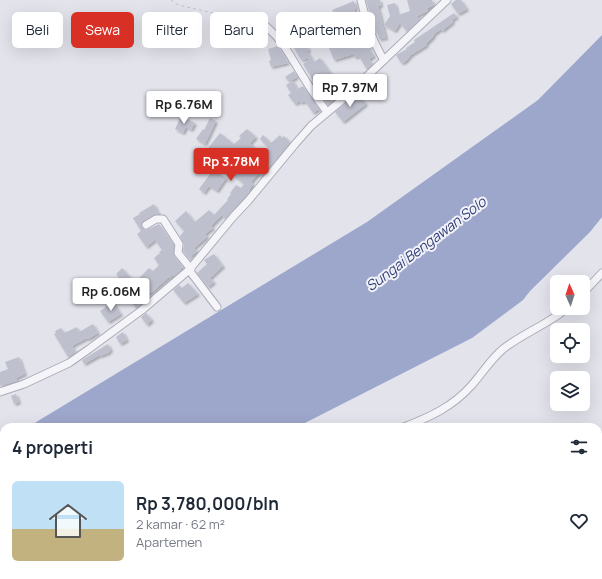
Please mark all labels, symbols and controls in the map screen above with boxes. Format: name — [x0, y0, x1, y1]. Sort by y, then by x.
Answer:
chip: Beli — [12, 12, 63, 48]
chip: Sewa — [71, 12, 134, 48]
chip: Filter — [142, 12, 202, 48]
chip: Baru — [210, 12, 268, 48]
chip: Apartemen — [276, 12, 375, 48]
pin: Rp 7.97M — [309, 74, 391, 108]
text: Rp 7.97M — [322, 78, 378, 96]
pin: Rp 6.76M — [143, 91, 225, 125]
text: Rp 6.76M — [155, 95, 213, 113]
pin: Rp 3.78M — [190, 148, 272, 182]
text: Rp 3.78M — [203, 152, 259, 170]
water label: Sungai Bengawan Solo — [362, 192, 490, 295]
north arrow — [550, 275, 590, 315]
map controls — [550, 275, 590, 411]
pin: Rp 6.06M — [70, 278, 152, 312]
text: Rp 6.06M — [82, 282, 140, 300]
button: locate — [550, 323, 590, 363]
button: layers — [550, 371, 590, 411]
text: 4 properti — [12, 436, 93, 459]
icon: filters — [568, 436, 590, 458]
text: Rp 3,780,000/bln — [136, 492, 279, 515]
icon: home — [44, 497, 92, 545]
icon: heart — [568, 510, 590, 532]
text: 2 kamar · 62 m² — [136, 515, 225, 533]
text: Apartemen — [136, 533, 202, 551]

